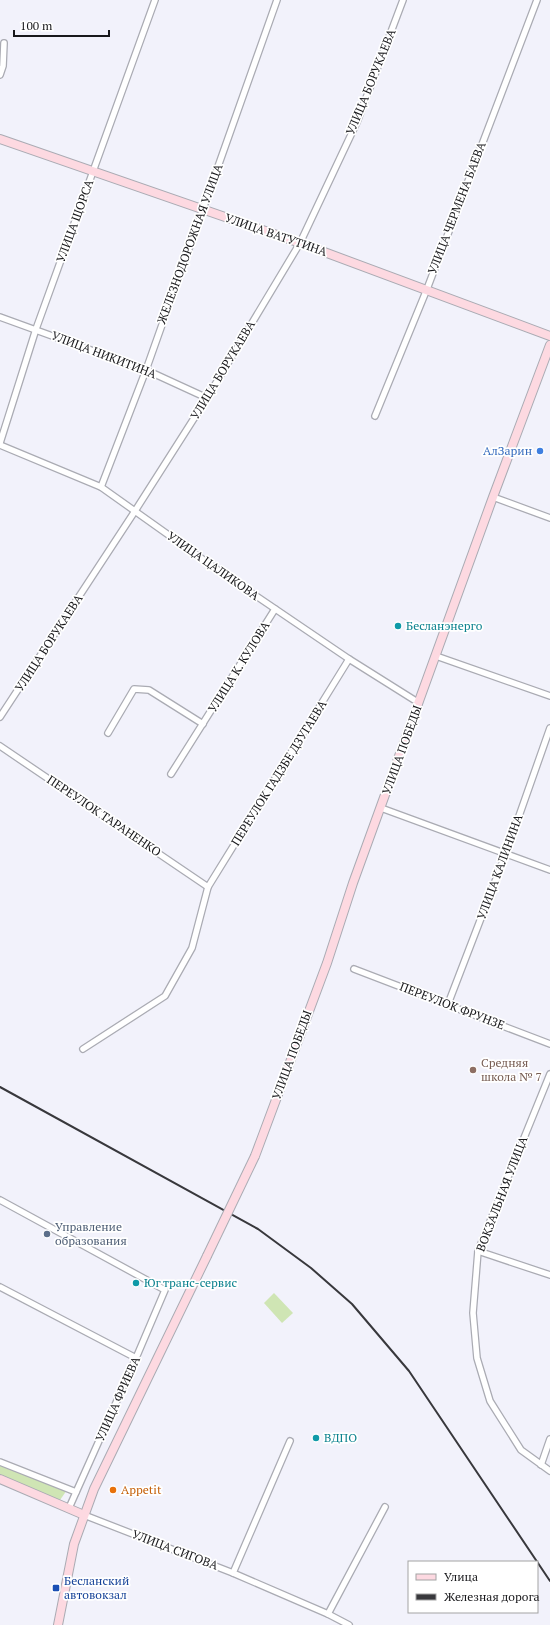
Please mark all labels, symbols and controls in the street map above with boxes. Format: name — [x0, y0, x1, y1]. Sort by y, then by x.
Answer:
scale bar — [14, 12, 109, 38]
text: 100 m — [20, 18, 53, 33]
street label: УЛИЦА БОРУКАЕВА — [342, 26, 399, 137]
street label: УЛИЦА ЧЕРМЕНА БАЕВА — [424, 139, 489, 276]
street label: ЖЕЛЕЗНОДОРОЖНАЯ УЛИЦА — [154, 161, 226, 326]
street label: УЛИЦА ЩОРСА — [53, 177, 97, 264]
street label: УЛИЦА ВАТУТИНА — [223, 210, 330, 259]
street label: УЛИЦА БОРУКАЕВА — [187, 317, 258, 422]
street label: УЛИЦА НИКИТИНА — [50, 328, 160, 382]
place label: АлЗарин — [483, 443, 532, 458]
marker: АлЗарин — [535, 446, 545, 456]
street label: УЛИЦА ЦАЛИКОВА — [164, 528, 263, 604]
street label: УЛИЦА БОРУКАЕВА — [12, 591, 86, 694]
street label: УЛИЦА К. КУЛОВА — [204, 618, 273, 715]
place label: Бесланэнерго — [406, 618, 483, 633]
marker: Бесланэнерго — [393, 621, 403, 631]
street label: ПЕРЕУЛОК ГАДЗБЕ ДЗУГАЕВА — [228, 697, 330, 848]
street label: УЛИЦА ПОБЕДЫ — [378, 703, 425, 797]
street label: ПЕРЕУЛОК ТАРАНЕНКО — [44, 772, 164, 859]
street label: УЛИЦА КАЛИНИНА — [474, 811, 526, 921]
street label: ПЕРЕУЛОК ФРУНЗЕ — [398, 979, 507, 1032]
street label: УЛИЦА ПОБЕДЫ — [268, 1008, 315, 1102]
place label: Средняя школа № 7 — [481, 1055, 542, 1084]
marker: Средняя школа № 7 — [468, 1065, 478, 1075]
street label: ВОКЗАЛЬНАЯ УЛИЦА — [473, 1133, 531, 1254]
place label: Управление образования — [55, 1219, 127, 1248]
marker: Управление образования — [42, 1229, 52, 1239]
place label: Юг транс-сервис — [144, 1275, 238, 1290]
marker: Юг транс-сервис — [131, 1278, 141, 1288]
street label: УЛИЦА ФРИЕВА — [92, 1353, 143, 1444]
place label: ВДПО — [324, 1430, 357, 1445]
marker: ВДПО — [311, 1433, 321, 1443]
place label: Appetit — [121, 1482, 162, 1497]
marker: Appetit — [108, 1485, 118, 1495]
street label: УЛИЦА СИГОВА — [130, 1526, 221, 1573]
legend — [408, 1561, 538, 1613]
text: Улица — [444, 1569, 478, 1584]
place label: Бесланский автовокзал — [64, 1573, 129, 1602]
marker: Бесланский автовокзал — [51, 1583, 61, 1593]
text: Железная дорога — [444, 1589, 540, 1604]

